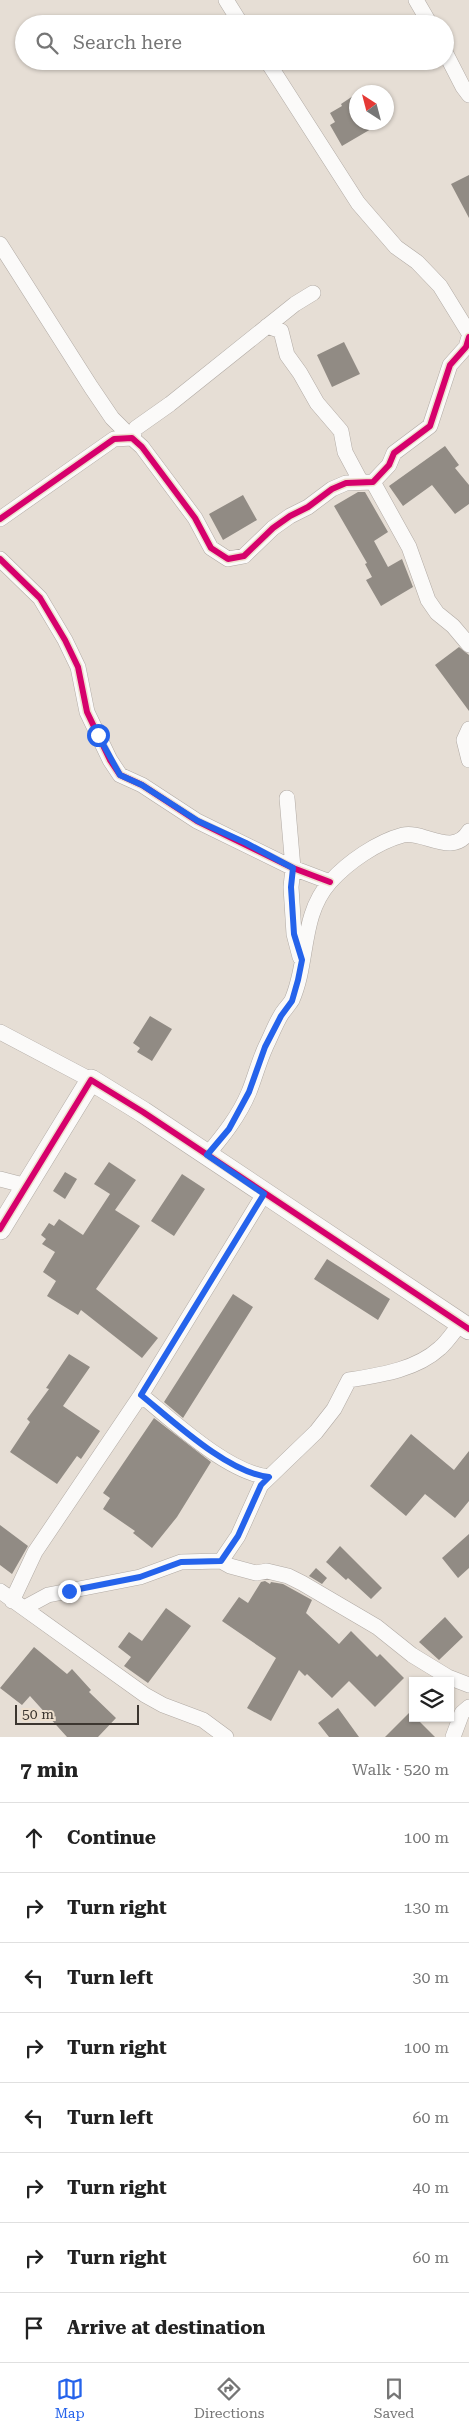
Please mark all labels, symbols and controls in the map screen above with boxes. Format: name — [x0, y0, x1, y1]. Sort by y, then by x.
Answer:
search box — [15, 15, 454, 70]
icon: search — [33, 29, 61, 57]
text: Search here — [73, 31, 182, 54]
north arrow — [349, 85, 394, 130]
route start — [87, 724, 110, 747]
route end — [58, 1580, 81, 1603]
map controls — [409, 1677, 454, 1722]
button: layers — [409, 1677, 454, 1722]
scale bar — [15, 1702, 139, 1725]
text: 50 m — [22, 1706, 54, 1722]
text: 7 min — [20, 1758, 78, 1782]
text: Walk · 520 m — [352, 1760, 449, 1779]
icon: ahead — [20, 1824, 48, 1852]
text: Continue — [67, 1826, 156, 1849]
text: 100 m — [403, 1828, 449, 1847]
icon: right — [20, 1894, 48, 1922]
text: Turn right — [67, 1896, 167, 1919]
text: 130 m — [403, 1898, 449, 1917]
icon: left — [20, 1964, 48, 1992]
text: Turn left — [67, 1966, 153, 1989]
text: 30 m — [412, 1968, 449, 1987]
icon: right — [20, 2034, 48, 2062]
text: Turn right — [67, 2036, 167, 2059]
text: 100 m — [403, 2038, 449, 2057]
icon: left — [20, 2104, 48, 2132]
text: Turn left — [67, 2106, 153, 2129]
text: 60 m — [412, 2108, 449, 2127]
icon: right — [20, 2174, 48, 2202]
text: Turn right — [67, 2176, 167, 2199]
text: 40 m — [412, 2178, 449, 2197]
icon: right — [20, 2244, 48, 2272]
text: Turn right — [67, 2246, 167, 2269]
text: 60 m — [412, 2248, 449, 2267]
icon: arrive — [20, 2314, 48, 2342]
text: Arrive at destination — [67, 2316, 265, 2339]
tab: Map — [55, 2375, 85, 2421]
tab: Directions — [194, 2375, 264, 2421]
tab: Saved — [374, 2375, 414, 2421]

